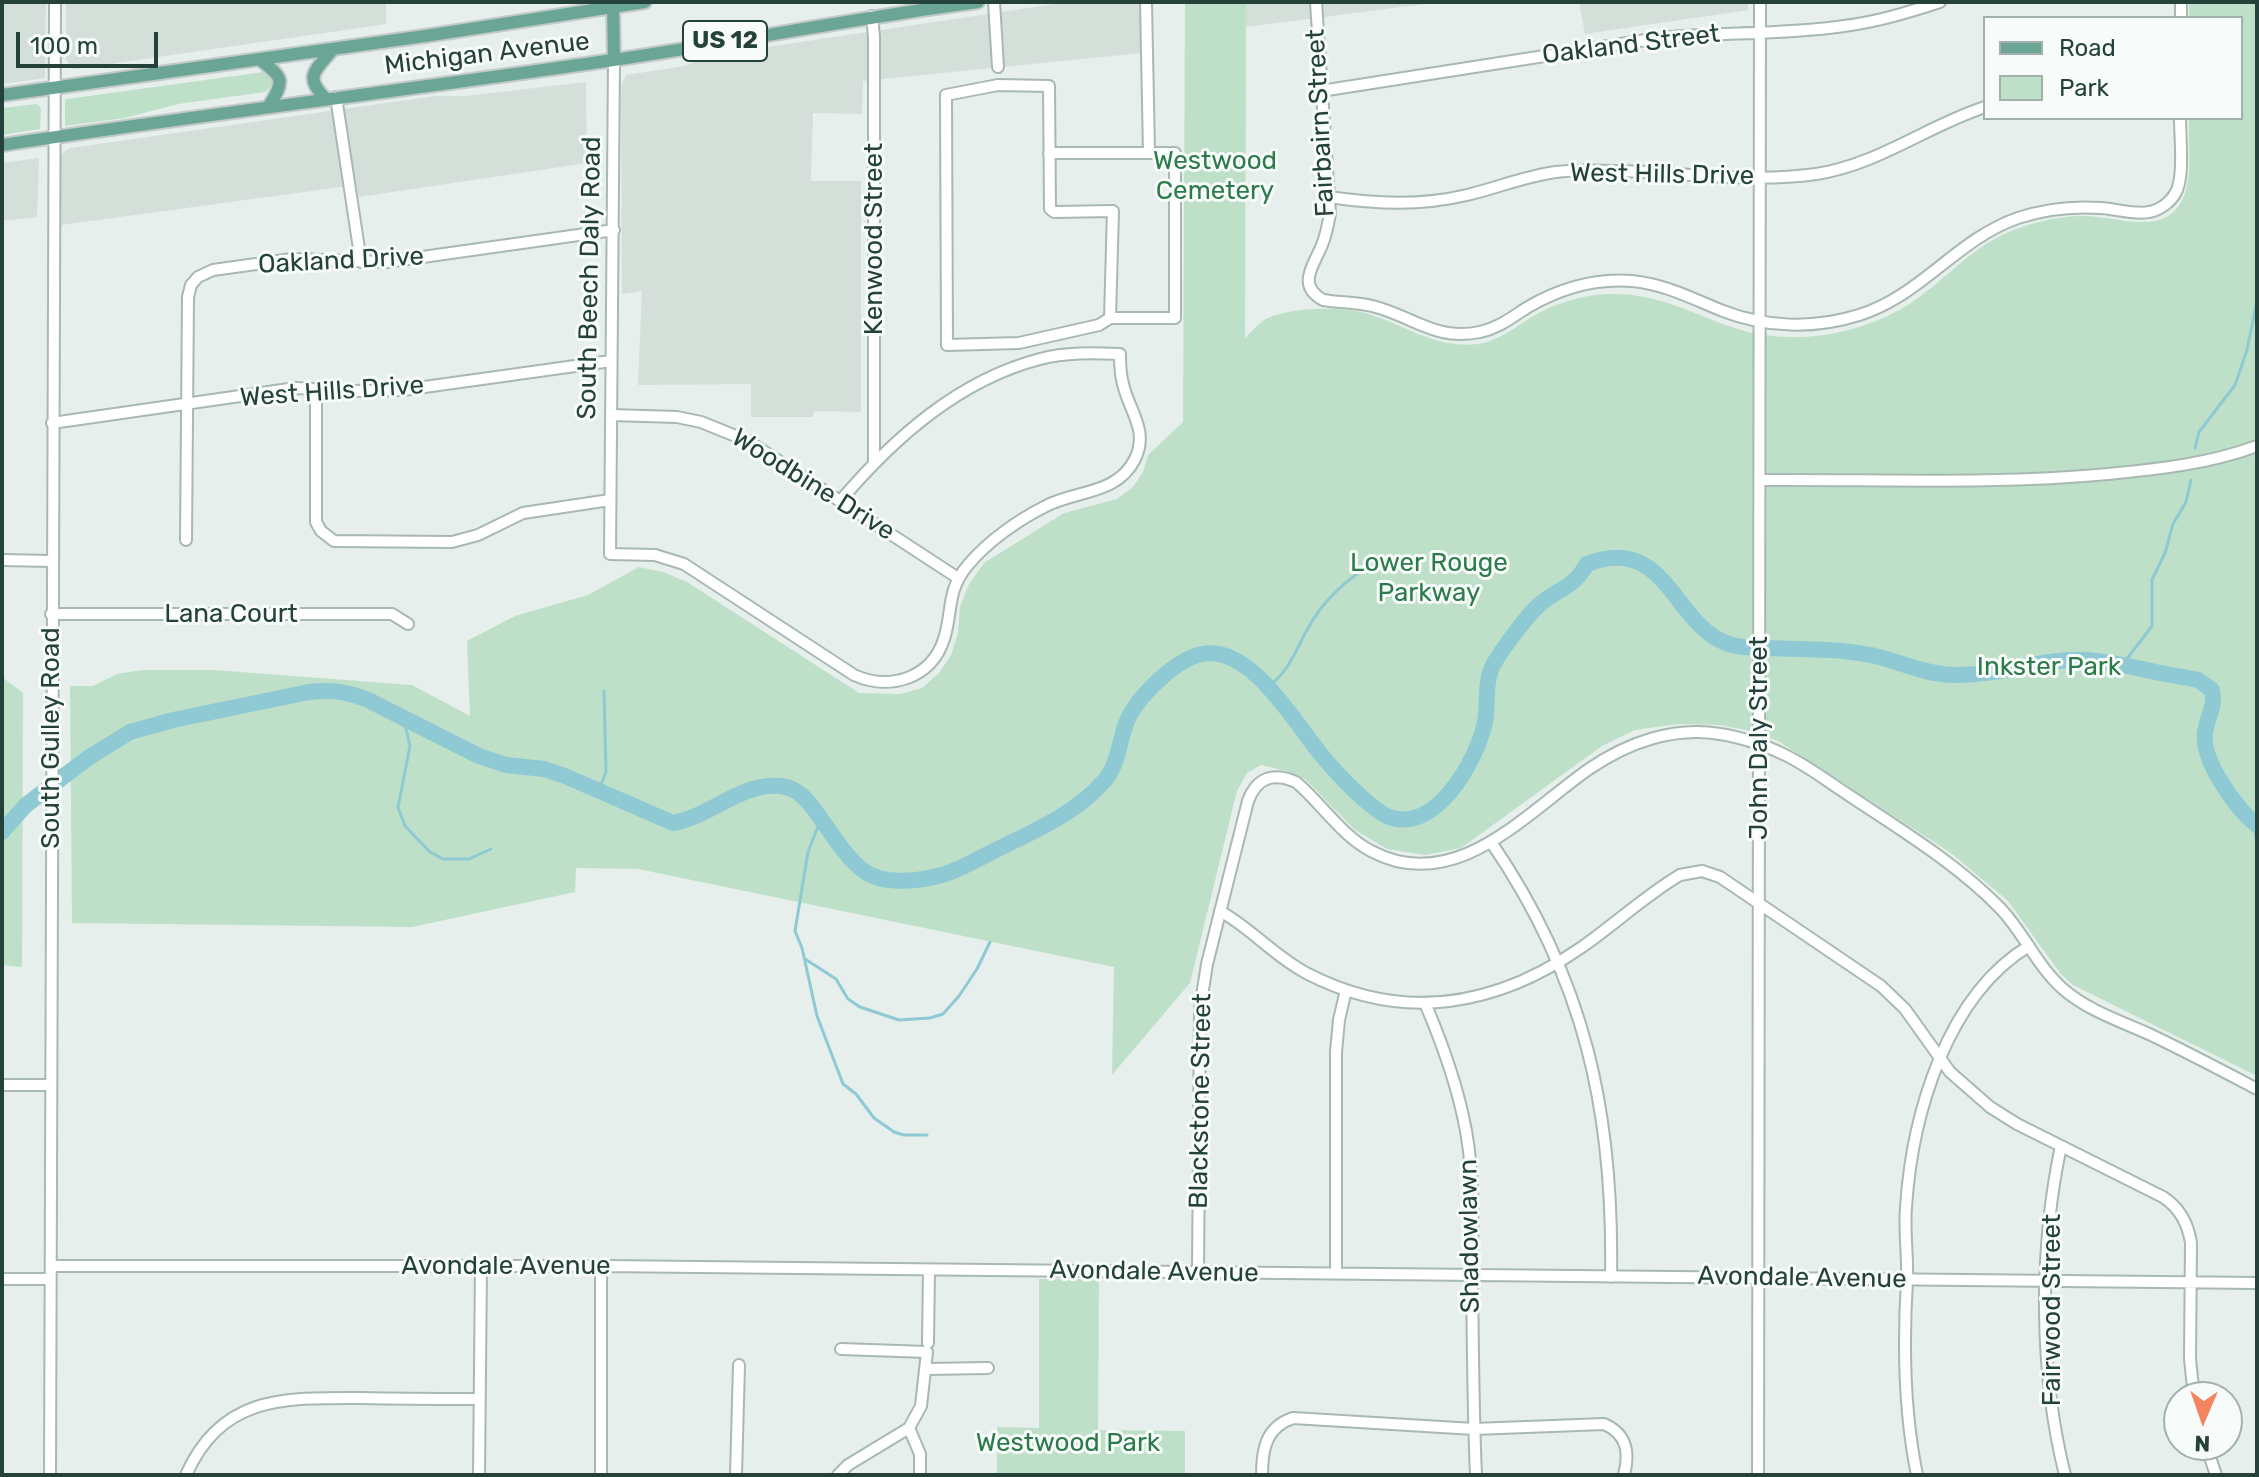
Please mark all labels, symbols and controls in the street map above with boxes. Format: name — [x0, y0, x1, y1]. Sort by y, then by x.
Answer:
scale bar — [20, 16, 162, 66]
legend — [1983, 16, 2243, 120]
street label: Oakland Street — [1540, 19, 1722, 71]
road number: US 12 — [683, 21, 767, 61]
street label: Michigan Avenue — [383, 26, 591, 82]
street label: Fairbairn Street — [1300, 28, 1342, 218]
text: 100 m — [30, 32, 98, 60]
text: Road — [2059, 34, 2116, 62]
text: Park — [2059, 74, 2109, 102]
street label: South Beech Daly Road — [572, 136, 608, 420]
street label: Kenwood Street — [858, 143, 890, 335]
park label: Westwood Cemetery — [1153, 145, 1277, 206]
street label: West Hills Drive — [1570, 158, 1754, 192]
street label: Oakland Drive — [257, 241, 425, 281]
street label: West Hills Drive — [239, 370, 425, 414]
street label: Woodbine Drive — [726, 422, 900, 548]
park label: Lower Rouge Parkway — [1350, 547, 1508, 608]
street label: Lana Court — [164, 598, 298, 630]
street label: South Gulley Road — [35, 627, 67, 849]
street label: John Daly Street — [1743, 636, 1775, 840]
park label: Inkster Park — [1977, 651, 2121, 683]
street label: Blackstone Street — [1184, 993, 1218, 1209]
street label: Shadowlawn — [1453, 1159, 1487, 1313]
street label: Fairwood Street — [2036, 1214, 2068, 1406]
street label: Avondale Avenue — [401, 1250, 611, 1282]
street label: Avondale Avenue — [1049, 1255, 1259, 1289]
street label: Avondale Avenue — [1697, 1261, 1907, 1295]
north arrow — [2163, 1381, 2243, 1461]
park label: Westwood Park — [976, 1427, 1160, 1459]
text: N — [2194, 1430, 2211, 1457]

